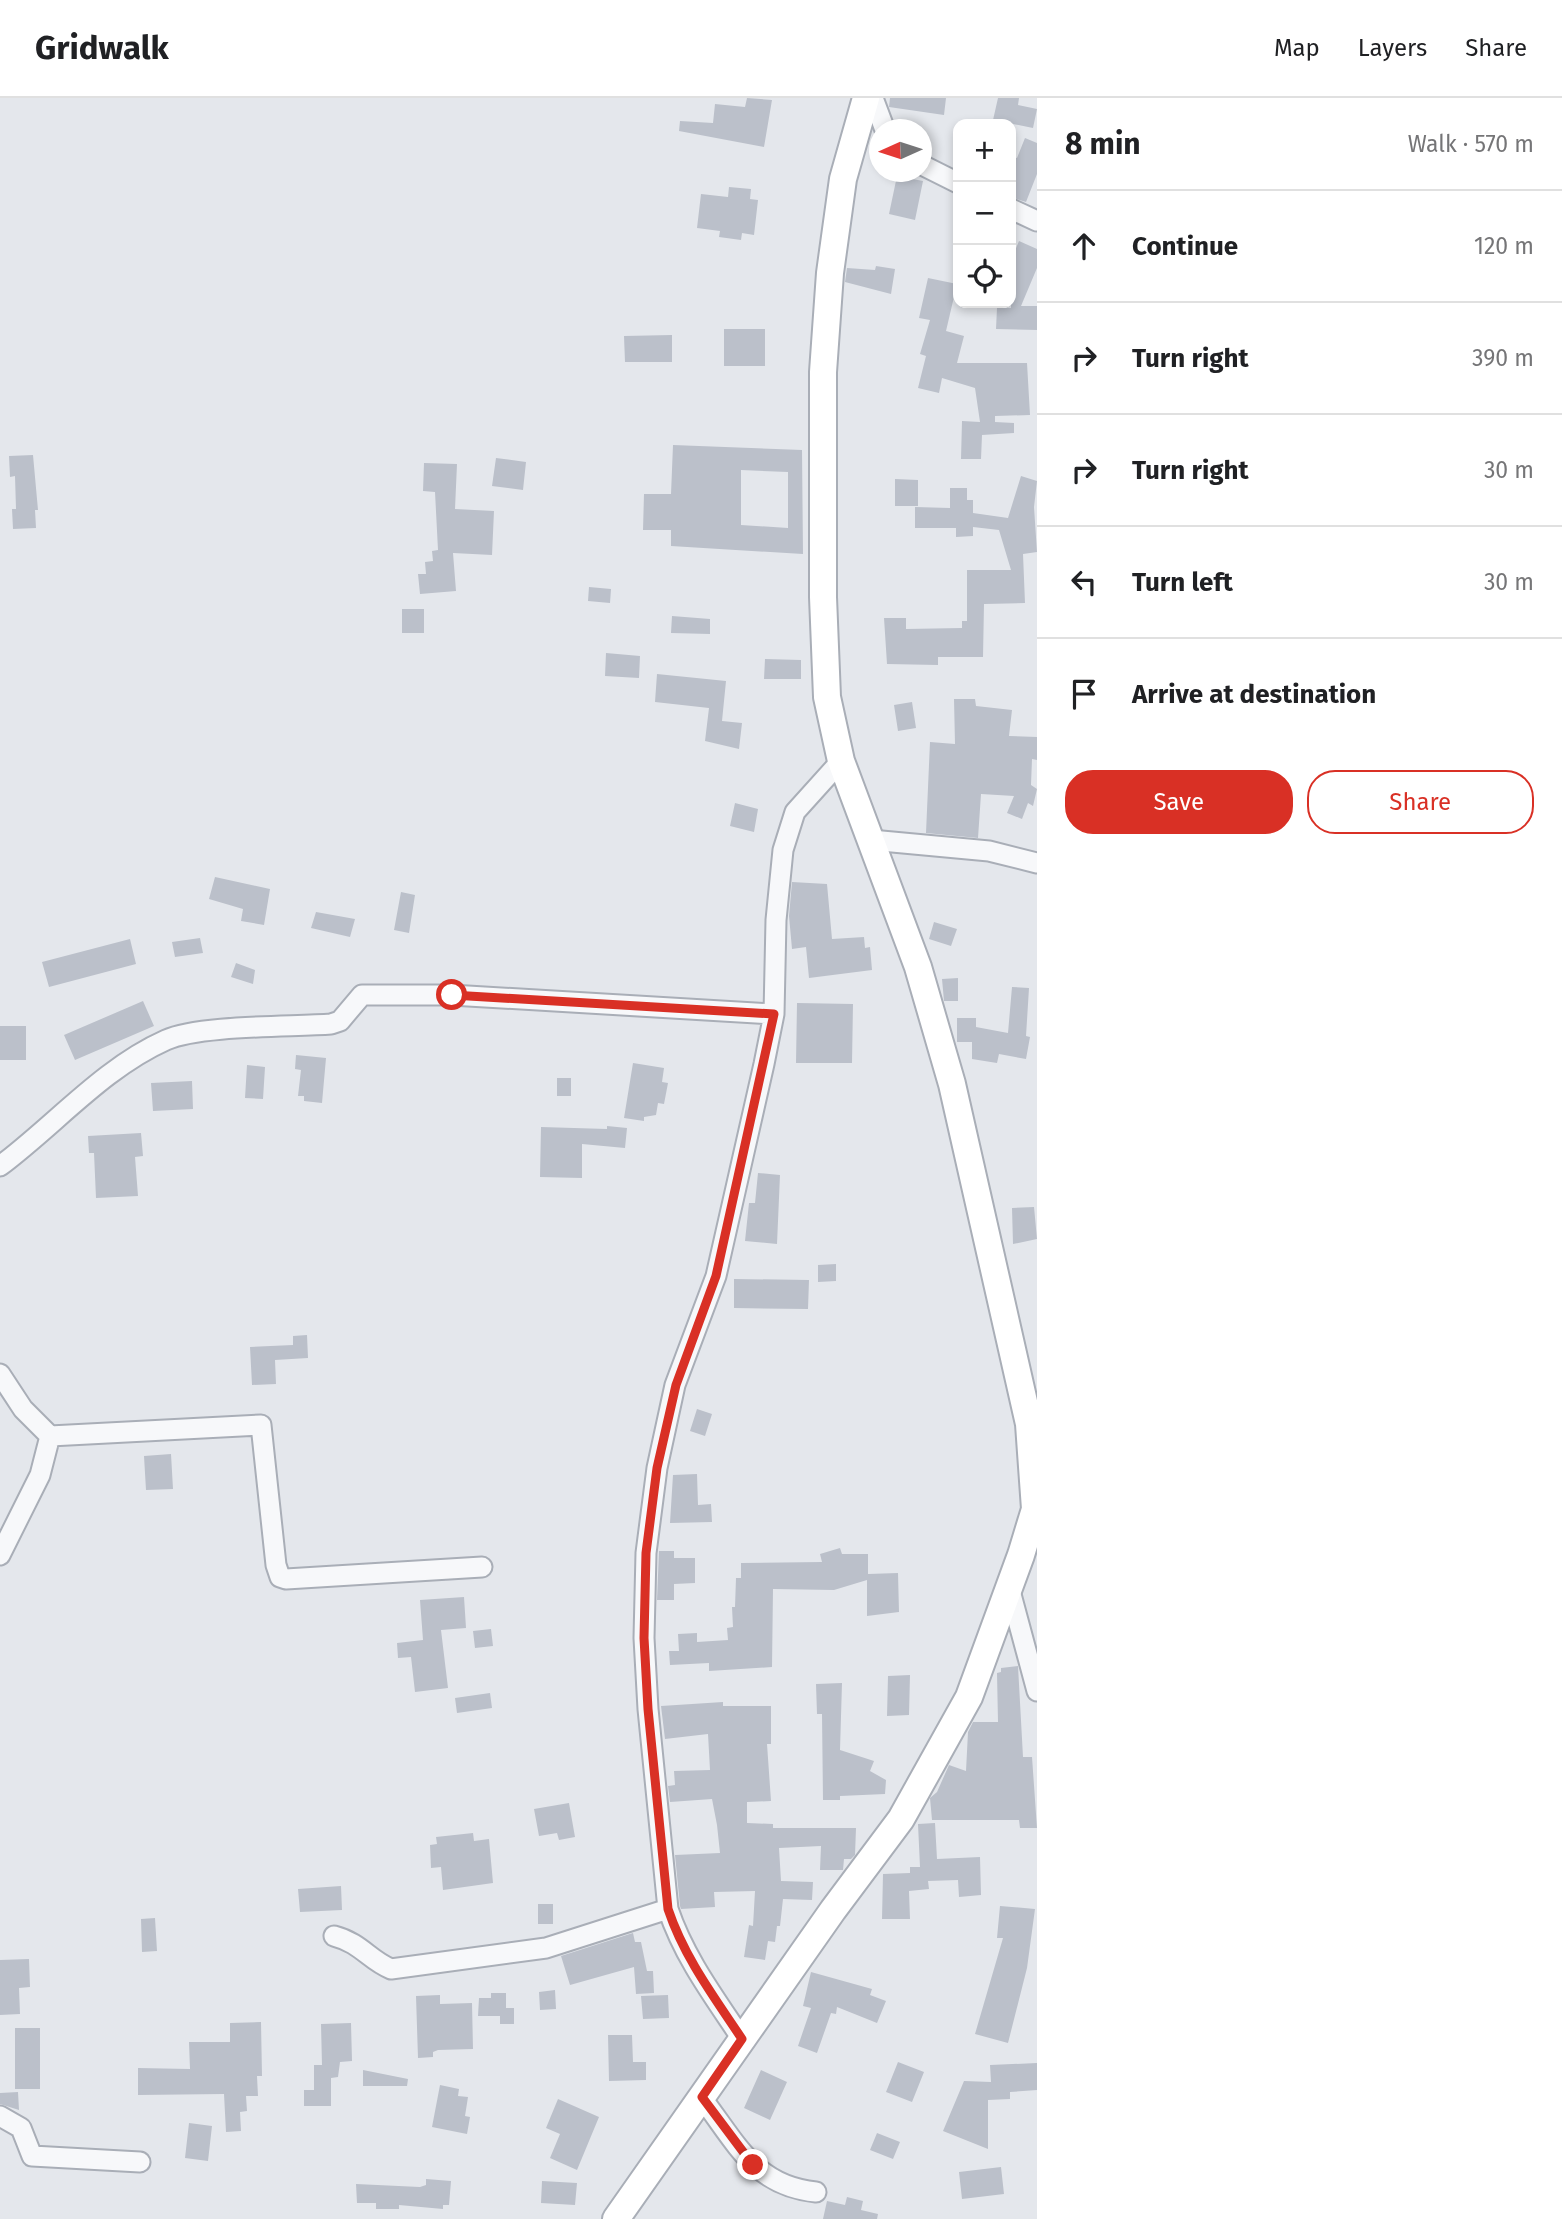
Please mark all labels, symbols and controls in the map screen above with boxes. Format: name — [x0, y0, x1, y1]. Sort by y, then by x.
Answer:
text: Gridwalk — [35, 28, 169, 68]
text: Map — [1274, 34, 1320, 62]
text: Layers — [1358, 34, 1427, 62]
text: Share — [1465, 34, 1527, 62]
north arrow — [869, 119, 932, 182]
map controls — [953, 119, 1016, 308]
button: + — [953, 119, 1016, 182]
text: 8 min — [1065, 126, 1141, 162]
text: Walk · 570 m — [1408, 130, 1534, 158]
button: − — [953, 182, 1016, 245]
icon: ahead — [1065, 227, 1103, 265]
text: Continue — [1132, 231, 1238, 262]
text: 120 m — [1474, 232, 1534, 260]
button: locate — [953, 245, 1016, 308]
icon: right — [1065, 339, 1103, 377]
text: Turn right — [1132, 343, 1249, 374]
text: 390 m — [1472, 344, 1534, 372]
icon: right — [1065, 451, 1103, 489]
text: Turn right — [1132, 455, 1249, 486]
text: 30 m — [1484, 456, 1534, 484]
icon: left — [1065, 563, 1103, 601]
text: Turn left — [1132, 567, 1233, 598]
text: 30 m — [1484, 568, 1534, 596]
icon: arrive — [1065, 675, 1103, 713]
text: Arrive at destination — [1132, 679, 1376, 710]
button: Save — [1065, 770, 1293, 834]
button: Share — [1307, 770, 1534, 834]
route start — [436, 979, 467, 1010]
route end — [737, 2149, 768, 2180]

